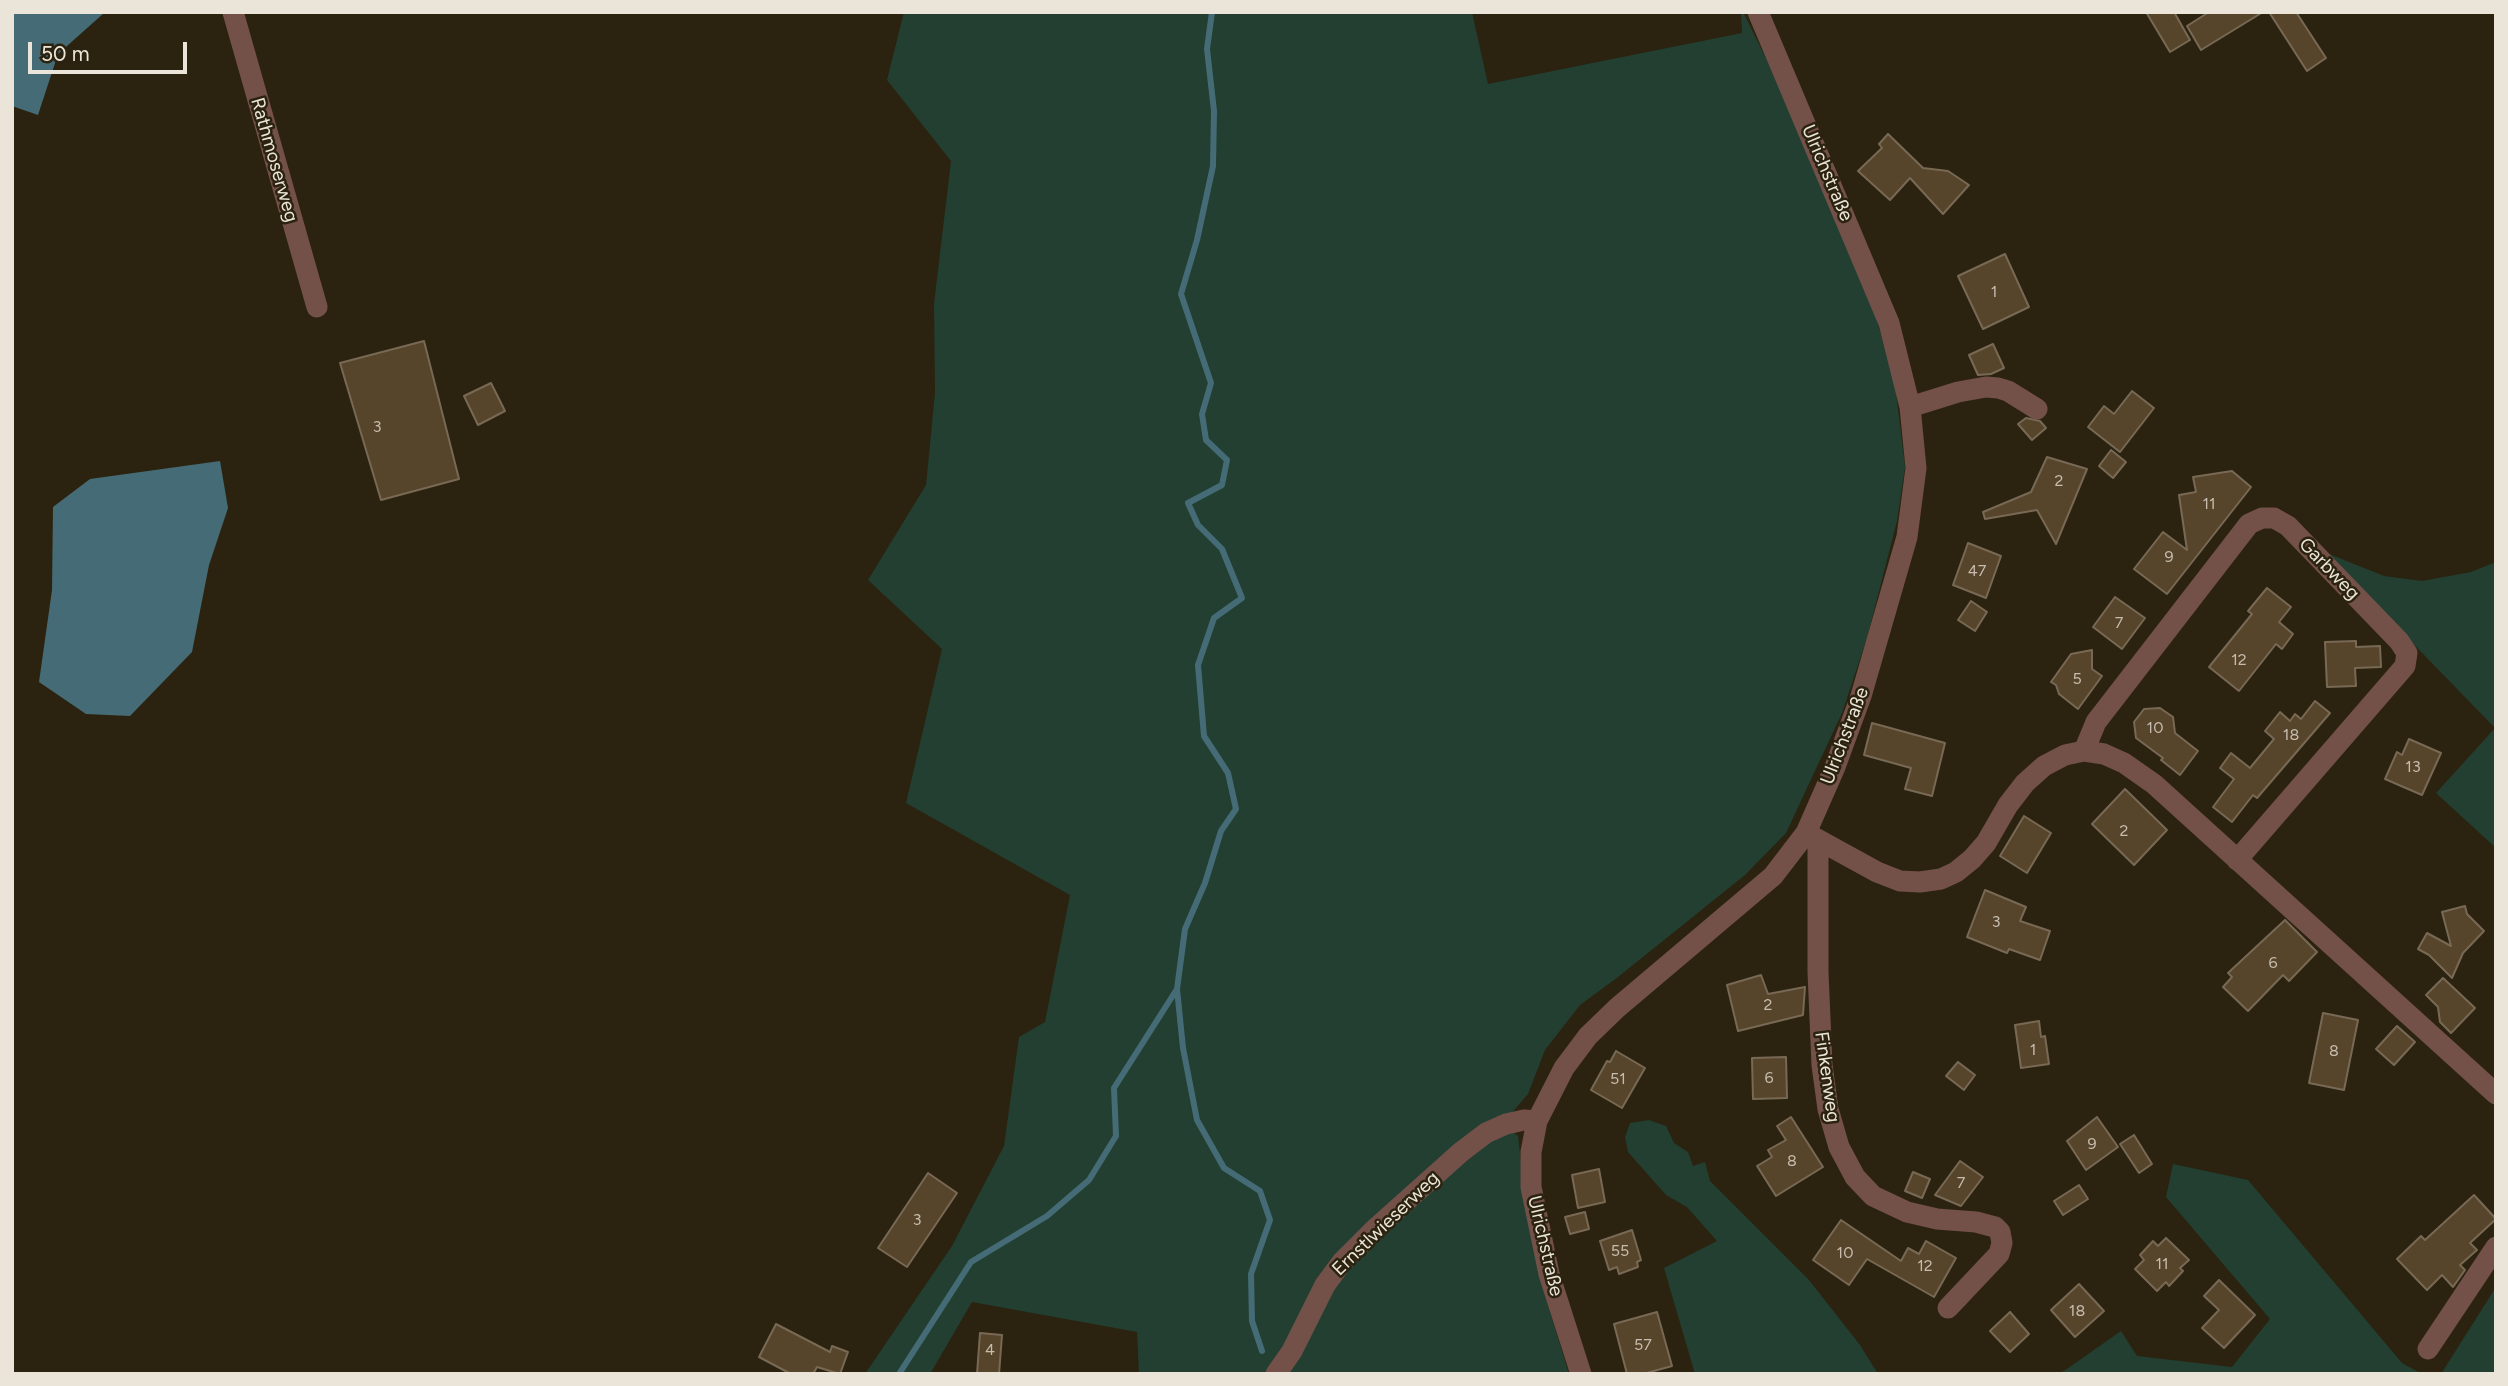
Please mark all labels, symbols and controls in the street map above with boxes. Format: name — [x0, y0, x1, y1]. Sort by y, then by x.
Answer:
scale bar — [32, 28, 191, 72]
text: 50 m — [41, 41, 90, 66]
street label: Rathmoserweg — [245, 95, 303, 225]
street label: Ulrichstraße — [1796, 121, 1858, 225]
house number: 1 — [1991, 282, 1997, 302]
house number: 3 — [373, 417, 381, 437]
house number: 2 — [2055, 471, 2063, 491]
house number: 11 — [2202, 494, 2216, 514]
street label: Garbweg — [2294, 533, 2364, 605]
house number: 9 — [2164, 547, 2174, 567]
house number: 47 — [1968, 561, 1986, 581]
house number: 7 — [2115, 613, 2123, 633]
house number: 12 — [2231, 650, 2247, 670]
house number: 5 — [2072, 669, 2082, 689]
street label: Ulrichstraße — [1816, 684, 1874, 788]
house number: 10 — [2147, 718, 2163, 738]
house number: 18 — [2283, 725, 2299, 745]
house number: 13 — [2405, 757, 2421, 777]
house number: 2 — [2120, 821, 2128, 841]
house number: 3 — [1992, 912, 2000, 932]
house number: 6 — [2268, 953, 2278, 973]
house number: 2 — [1764, 995, 1772, 1015]
street label: Finkenweg — [1809, 1030, 1845, 1124]
house number: 1 — [2030, 1040, 2036, 1060]
house number: 8 — [2329, 1041, 2339, 1061]
house number: 6 — [1764, 1068, 1774, 1088]
house number: 51 — [1610, 1069, 1626, 1089]
house number: 9 — [2087, 1134, 2097, 1154]
house number: 8 — [1787, 1151, 1797, 1171]
street label: Ernstlwieserweg — [1328, 1167, 1444, 1281]
house number: 7 — [1957, 1173, 1965, 1193]
street label: Ulrichstraße — [1522, 1193, 1568, 1299]
house number: 3 — [913, 1210, 921, 1230]
house number: 55 — [1611, 1241, 1629, 1261]
house number: 10 — [1837, 1243, 1853, 1263]
house number: 11 — [2155, 1254, 2169, 1274]
house number: 12 — [1917, 1256, 1933, 1276]
house number: 18 — [2069, 1301, 2085, 1321]
house number: 57 — [1634, 1335, 1652, 1355]
house number: 4 — [985, 1340, 995, 1360]

